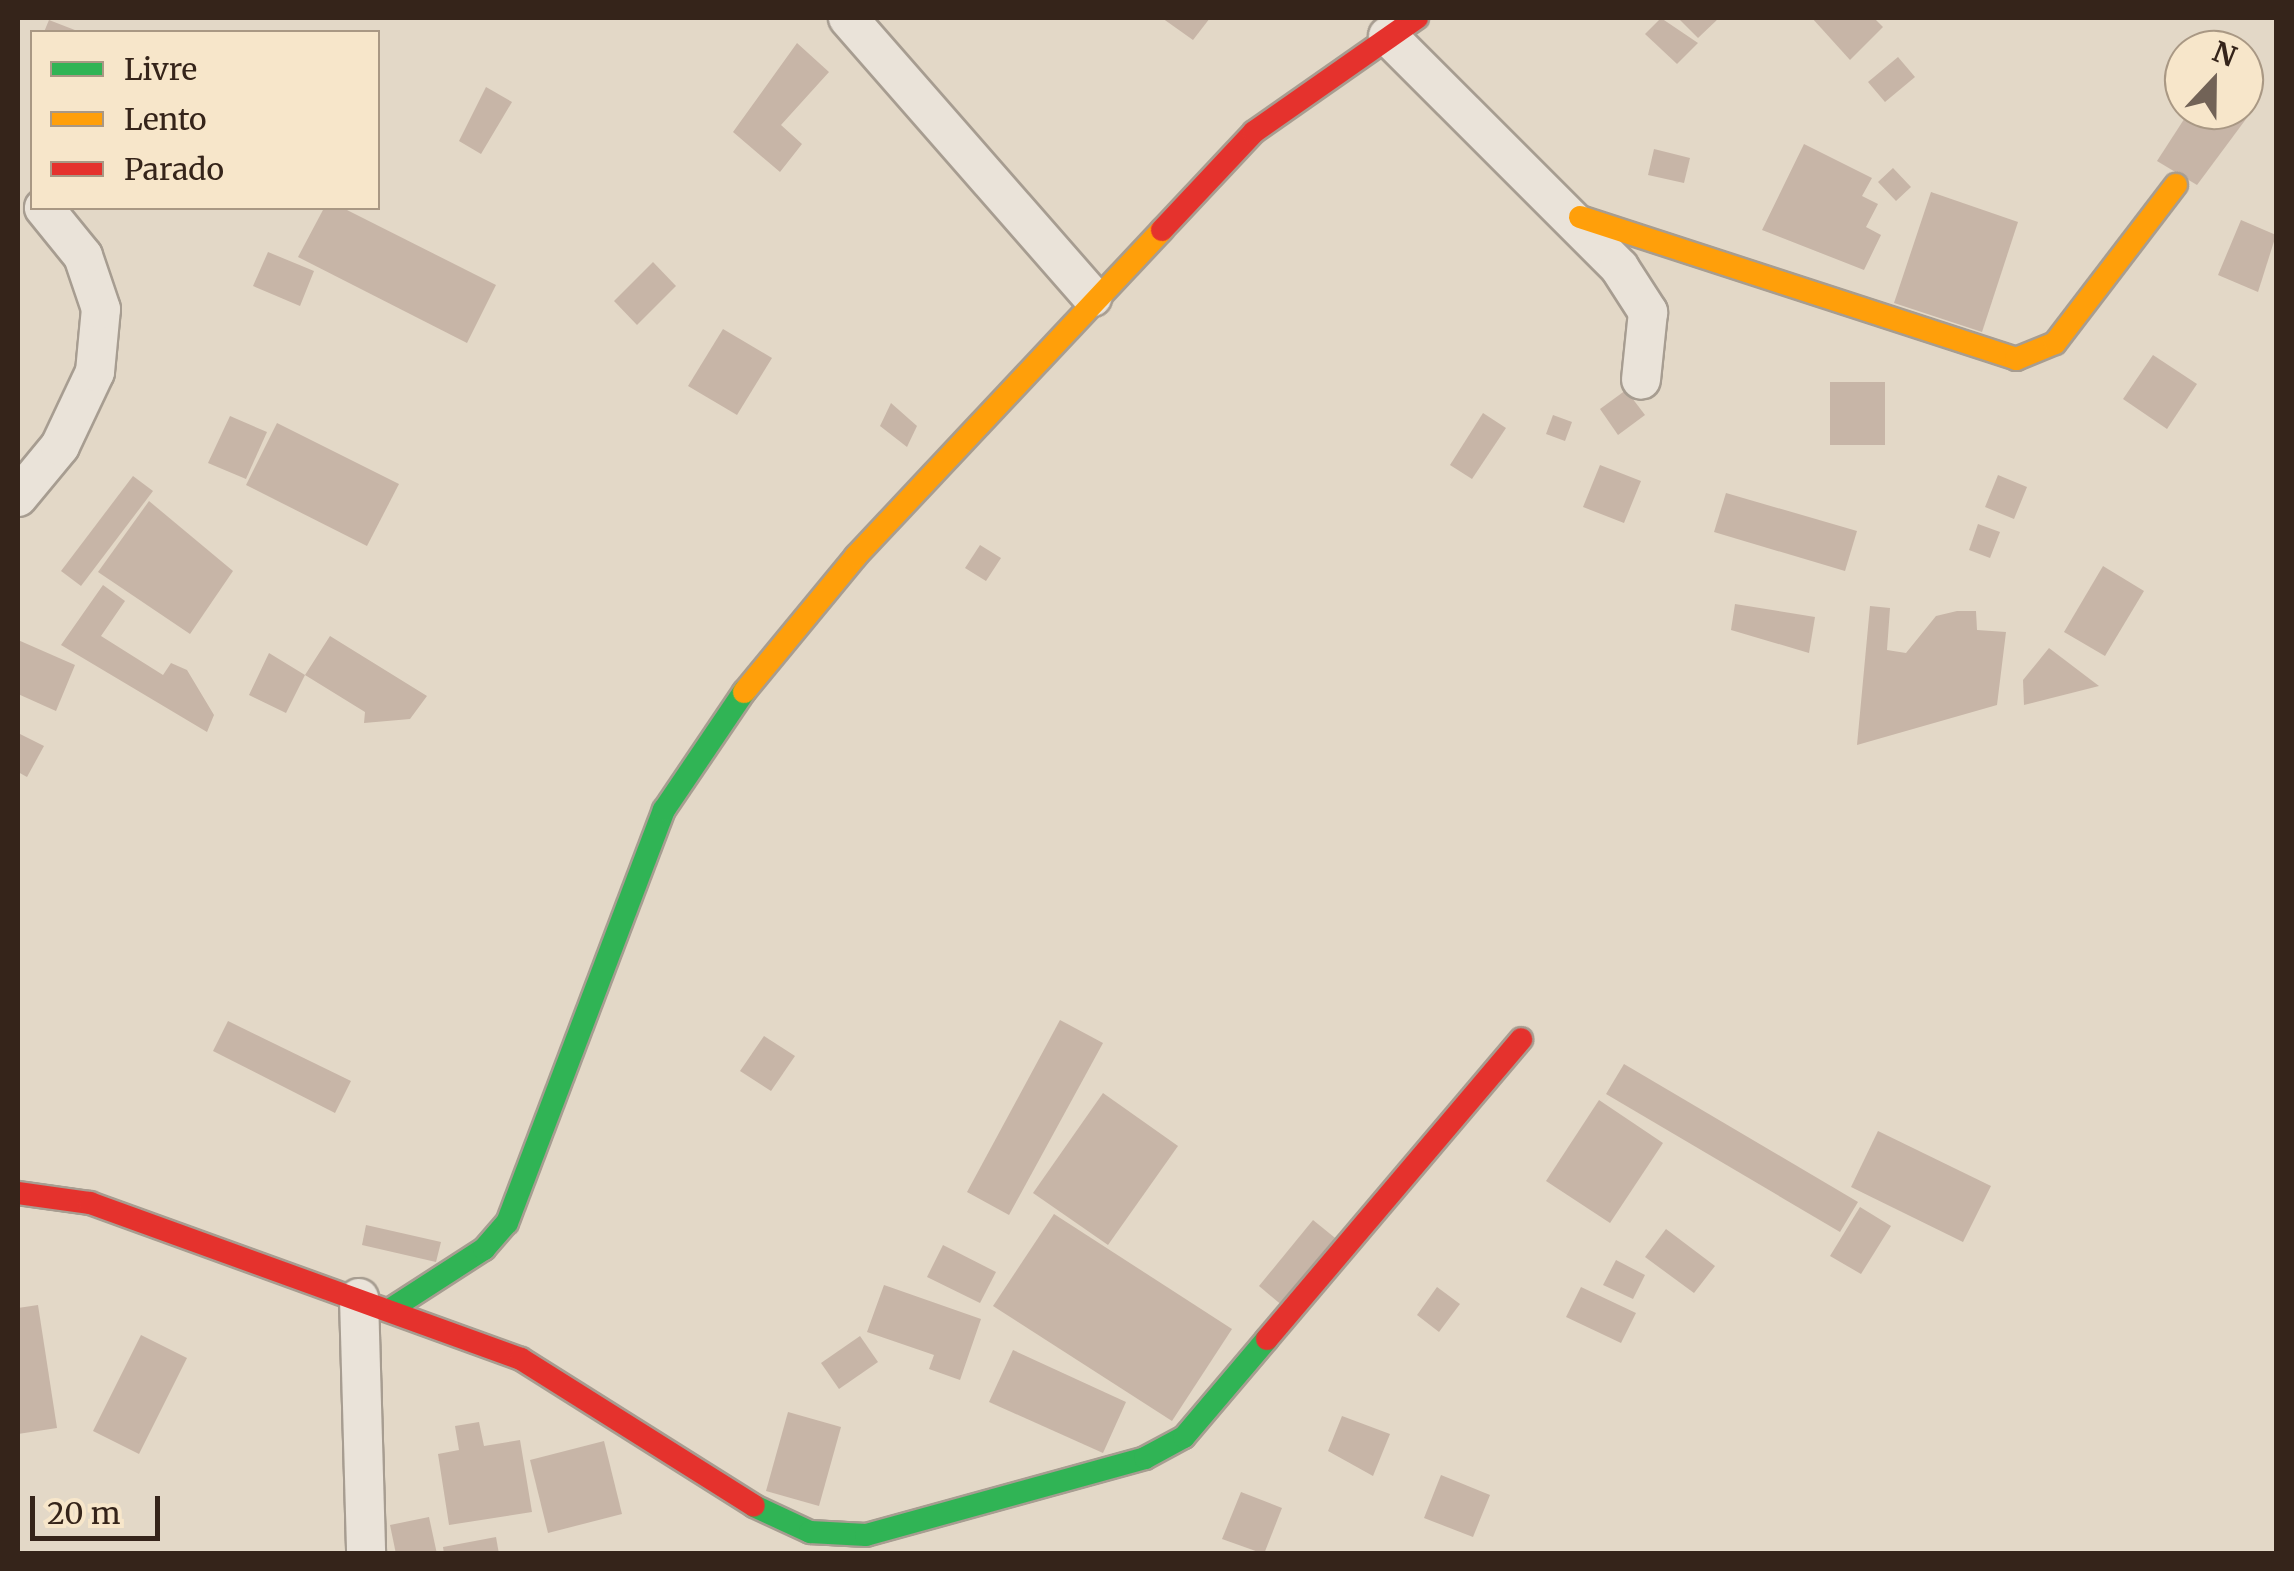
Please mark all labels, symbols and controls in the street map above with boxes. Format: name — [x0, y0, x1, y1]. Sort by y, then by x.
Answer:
legend — [30, 30, 380, 210]
north arrow — [2164, 30, 2264, 130]
text: N — [2207, 33, 2241, 75]
text: Livre — [124, 50, 197, 88]
text: Lento — [124, 100, 207, 138]
text: Parado — [124, 150, 224, 188]
scale bar — [35, 1476, 165, 1538]
text: 20 m — [47, 1494, 120, 1532]

